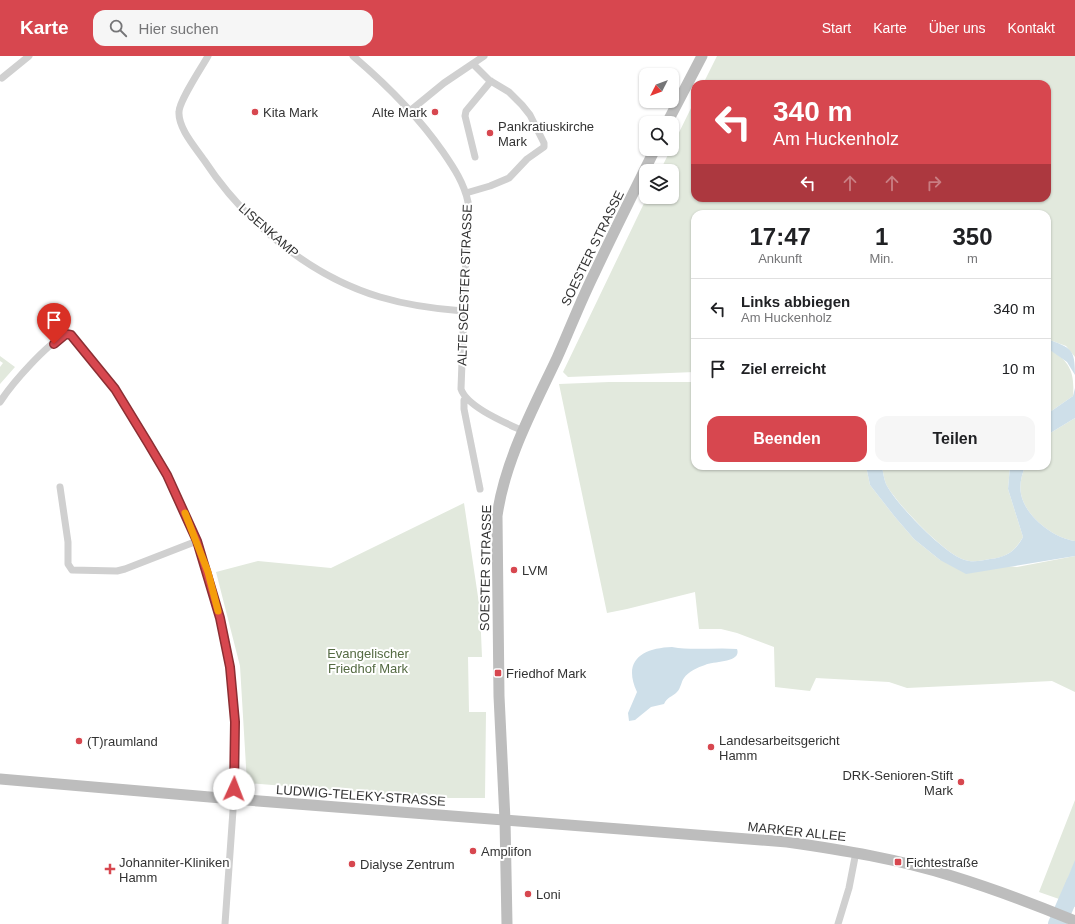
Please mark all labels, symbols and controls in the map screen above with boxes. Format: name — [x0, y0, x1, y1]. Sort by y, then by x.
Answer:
search box — [93, 10, 373, 46]
text: Karte — [20, 17, 69, 38]
icon: search — [107, 17, 129, 39]
text: Hier suchen — [139, 20, 219, 37]
text: Start — [822, 20, 851, 36]
text: Karte — [873, 20, 907, 36]
text: Über uns — [929, 20, 986, 36]
text: Kontakt — [1008, 20, 1055, 36]
north arrow — [639, 68, 679, 108]
map controls — [639, 68, 679, 204]
icon: left — [707, 96, 759, 148]
text: 340 m — [773, 96, 852, 127]
place label: Kita Mark — [263, 105, 318, 120]
place label: Alte Mark — [372, 105, 427, 120]
marker: Kita Mark — [250, 107, 260, 117]
marker: Alte Mark — [430, 107, 440, 117]
button: search — [639, 116, 679, 156]
place label: Pankratiuskirche Mark — [498, 119, 594, 149]
marker: Pankratiuskirche Mark — [485, 128, 495, 138]
text: Am Huckenholz — [773, 129, 899, 149]
button: layers — [639, 164, 679, 204]
icon: left — [797, 172, 819, 194]
icon: ahead — [839, 172, 861, 194]
icon: ahead — [881, 172, 903, 194]
icon: right — [923, 172, 945, 194]
street label: SOESTER STRASSE — [558, 188, 627, 308]
street label: LISENKAMP — [236, 200, 302, 260]
street label: ALTE SOESTER STRASSE — [454, 204, 475, 366]
text: 17:47 — [750, 223, 811, 250]
text: 1 — [875, 223, 888, 250]
text: 350 — [952, 223, 993, 250]
text: Ankunft — [758, 251, 802, 266]
text: Min. — [869, 251, 894, 266]
text: m — [967, 251, 978, 266]
text: Links abbiegen — [741, 293, 850, 310]
icon: left — [707, 298, 729, 320]
text: 340 m — [993, 300, 1035, 317]
pin — [37, 303, 71, 344]
icon: arrive — [43, 309, 65, 331]
text: Am Huckenholz — [741, 310, 832, 325]
icon: arrive — [707, 358, 729, 380]
text: Ziel erreicht — [741, 360, 826, 377]
text: 10 m — [1002, 360, 1035, 377]
button: Beenden — [707, 416, 867, 462]
button: Teilen — [875, 416, 1035, 462]
street label: SOESTER STRASSE — [477, 504, 494, 631]
place label: LVM — [522, 563, 548, 578]
marker: LVM — [509, 565, 519, 575]
park label: Evangelischer Friedhof Mark — [327, 646, 409, 676]
place label: Friedhof Mark — [506, 666, 587, 681]
marker: Friedhof Mark — [493, 668, 503, 678]
place label: Landesarbeitsgericht Hamm — [719, 733, 840, 763]
place label: (T)raumland — [87, 734, 158, 749]
marker: (T)raumland — [74, 736, 84, 746]
marker: Landesarbeitsgericht Hamm — [706, 742, 716, 752]
position arrow — [213, 768, 255, 810]
place label: DRK-Senioren-Stift Mark — [842, 768, 953, 798]
marker: DRK-Senioren-Stift Mark — [956, 777, 966, 787]
street label: LUDWIG-TELEKY-STRASSE — [276, 782, 447, 809]
street label: MARKER ALLEE — [747, 819, 847, 844]
place label: Amplifon — [481, 844, 532, 859]
marker: Amplifon — [468, 846, 478, 856]
place label: Johanniter-Kliniken Hamm — [119, 855, 230, 885]
place label: Fichtestraße — [906, 855, 978, 870]
place label: Dialyse Zentrum — [360, 857, 455, 872]
marker: Fichtestraße — [893, 857, 903, 867]
marker: Dialyse Zentrum — [347, 859, 357, 869]
marker: Johanniter-Kliniken Hamm — [104, 863, 116, 875]
place label: Loni — [536, 887, 561, 902]
marker: Loni — [523, 889, 533, 899]

